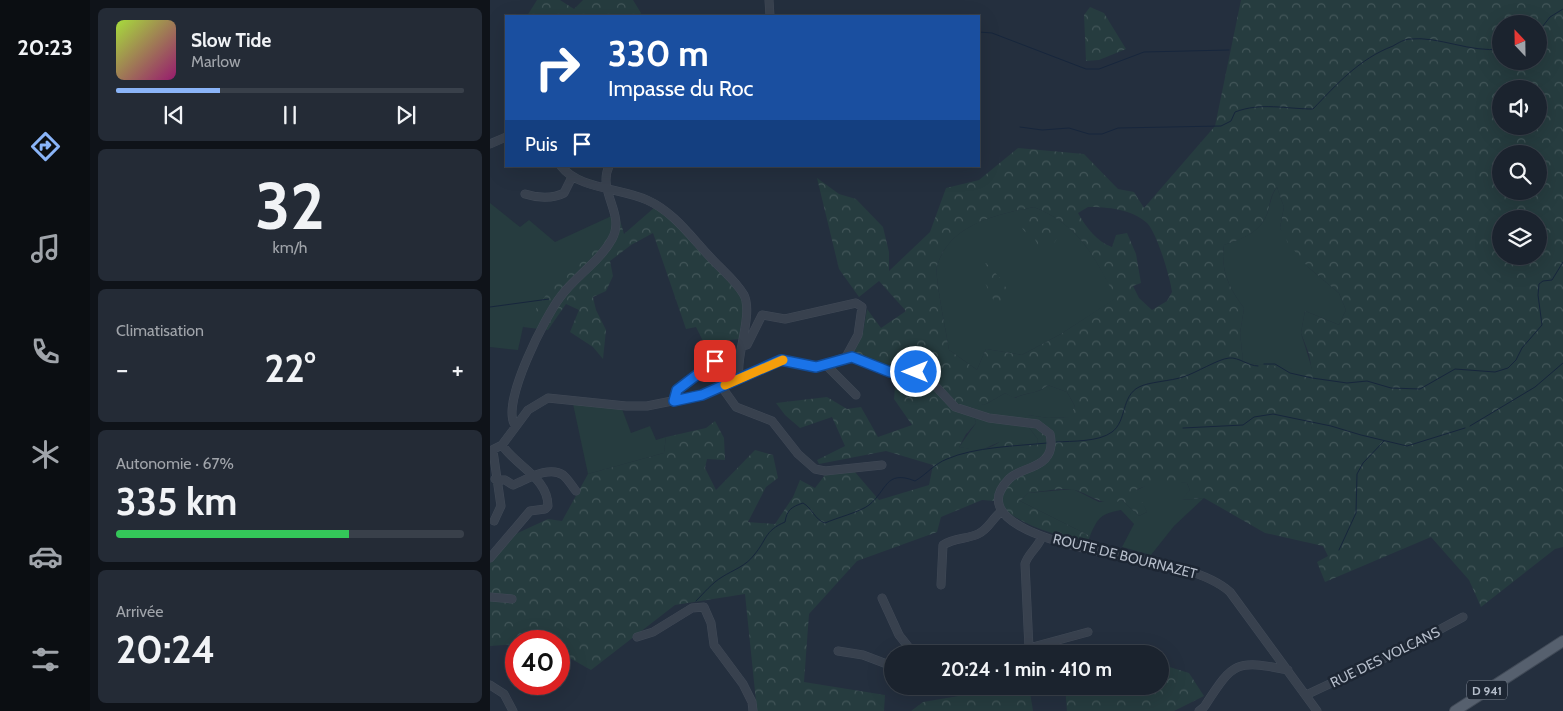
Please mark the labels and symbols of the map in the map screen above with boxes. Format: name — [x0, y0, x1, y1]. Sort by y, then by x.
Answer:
north arrow — [1492, 15, 1548, 70]
pin — [694, 340, 736, 382]
position arrow — [889, 345, 941, 397]
street label: ROUTE DE BOURNAZET — [1051, 529, 1199, 583]
street label: RUE DES VOLCANS — [1327, 623, 1443, 691]
speed limit sign: 40 — [505, 630, 570, 695]
road number: D 941 — [1467, 680, 1507, 700]

